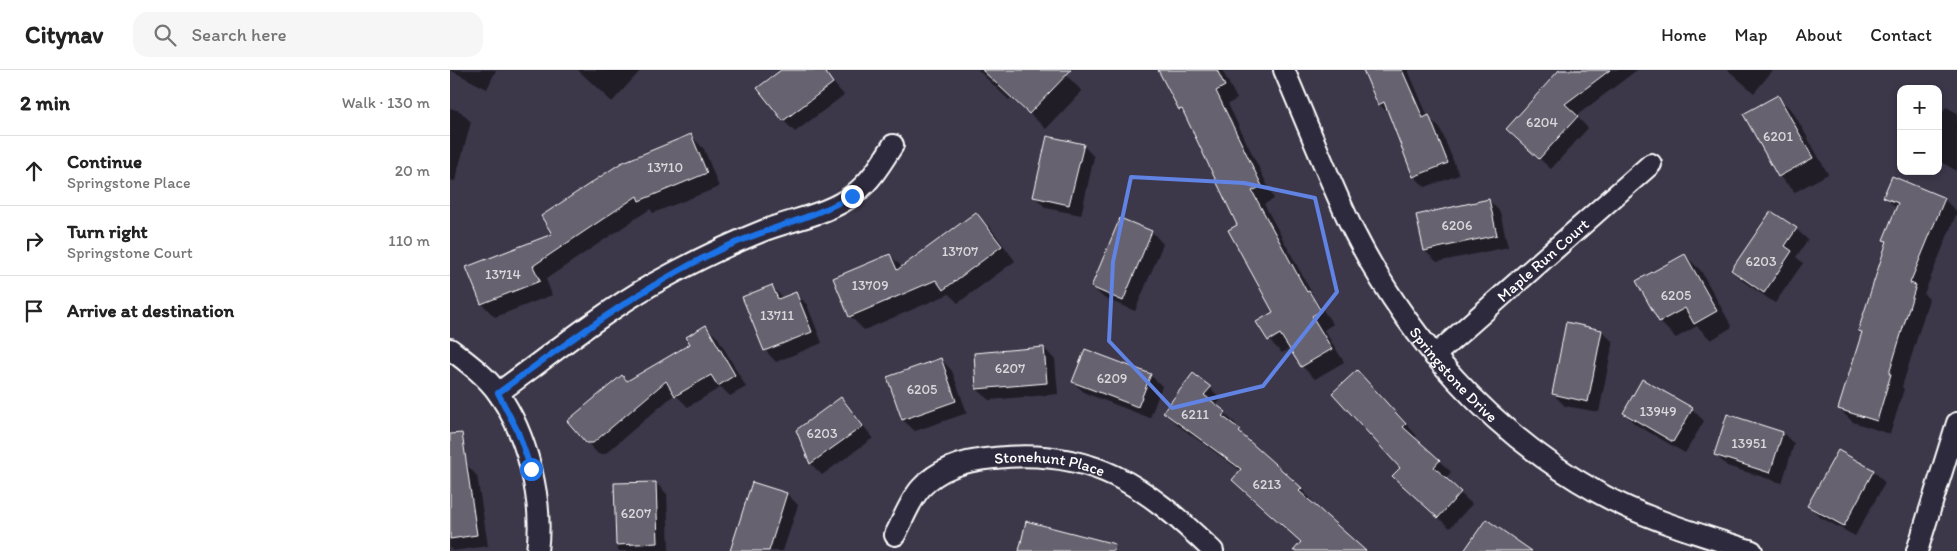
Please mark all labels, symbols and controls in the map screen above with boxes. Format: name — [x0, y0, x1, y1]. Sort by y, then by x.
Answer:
search box — [133, 12, 483, 57]
text: Citynav — [25, 20, 103, 49]
icon: search — [151, 21, 179, 49]
text: Search here — [191, 23, 287, 46]
text: Home — [1661, 24, 1707, 46]
text: Map — [1735, 24, 1768, 46]
text: About — [1796, 24, 1842, 46]
text: Contact — [1870, 24, 1932, 46]
map controls — [1897, 85, 1942, 175]
button: + — [1897, 85, 1942, 130]
text: 2 min — [20, 90, 70, 115]
text: Walk · 130 m — [342, 93, 430, 112]
house number: 6204 — [1526, 114, 1558, 131]
house number: 6201 — [1763, 128, 1793, 145]
button: − — [1897, 130, 1942, 175]
text: Continue — [67, 150, 142, 173]
icon: ahead — [20, 157, 48, 185]
house number: 13710 — [647, 159, 683, 176]
text: 20 m — [395, 161, 430, 180]
text: Springstone Place — [67, 173, 191, 192]
route end — [841, 185, 864, 208]
street label: Maple Run Court — [1493, 215, 1593, 306]
house number: 6206 — [1442, 217, 1472, 234]
text: Turn right — [67, 220, 148, 243]
icon: right — [20, 227, 48, 255]
text: 110 m — [388, 231, 430, 250]
text: Springstone Court — [67, 243, 193, 262]
house number: 13707 — [942, 243, 978, 260]
house number: 6203 — [1745, 253, 1777, 270]
house number: 13714 — [485, 266, 522, 283]
house number: 13709 — [851, 277, 889, 294]
house number: 6205 — [1661, 287, 1691, 304]
icon: arrive — [20, 297, 48, 325]
text: Arrive at destination — [67, 299, 234, 322]
house number: 13711 — [760, 307, 795, 324]
street label: Springstone Drive — [1405, 323, 1501, 426]
house number: 6207 — [995, 360, 1025, 377]
house number: 6209 — [1097, 370, 1127, 387]
house number: 6205 — [907, 381, 937, 398]
house number: 13949 — [1639, 403, 1677, 420]
house number: 6211 — [1181, 406, 1209, 423]
house number: 6203 — [806, 425, 838, 442]
house number: 13951 — [1731, 435, 1767, 452]
street label: Stonehunt Place — [993, 447, 1108, 481]
route start — [520, 458, 543, 481]
house number: 6213 — [1253, 476, 1282, 493]
house number: 6207 — [621, 505, 651, 522]

